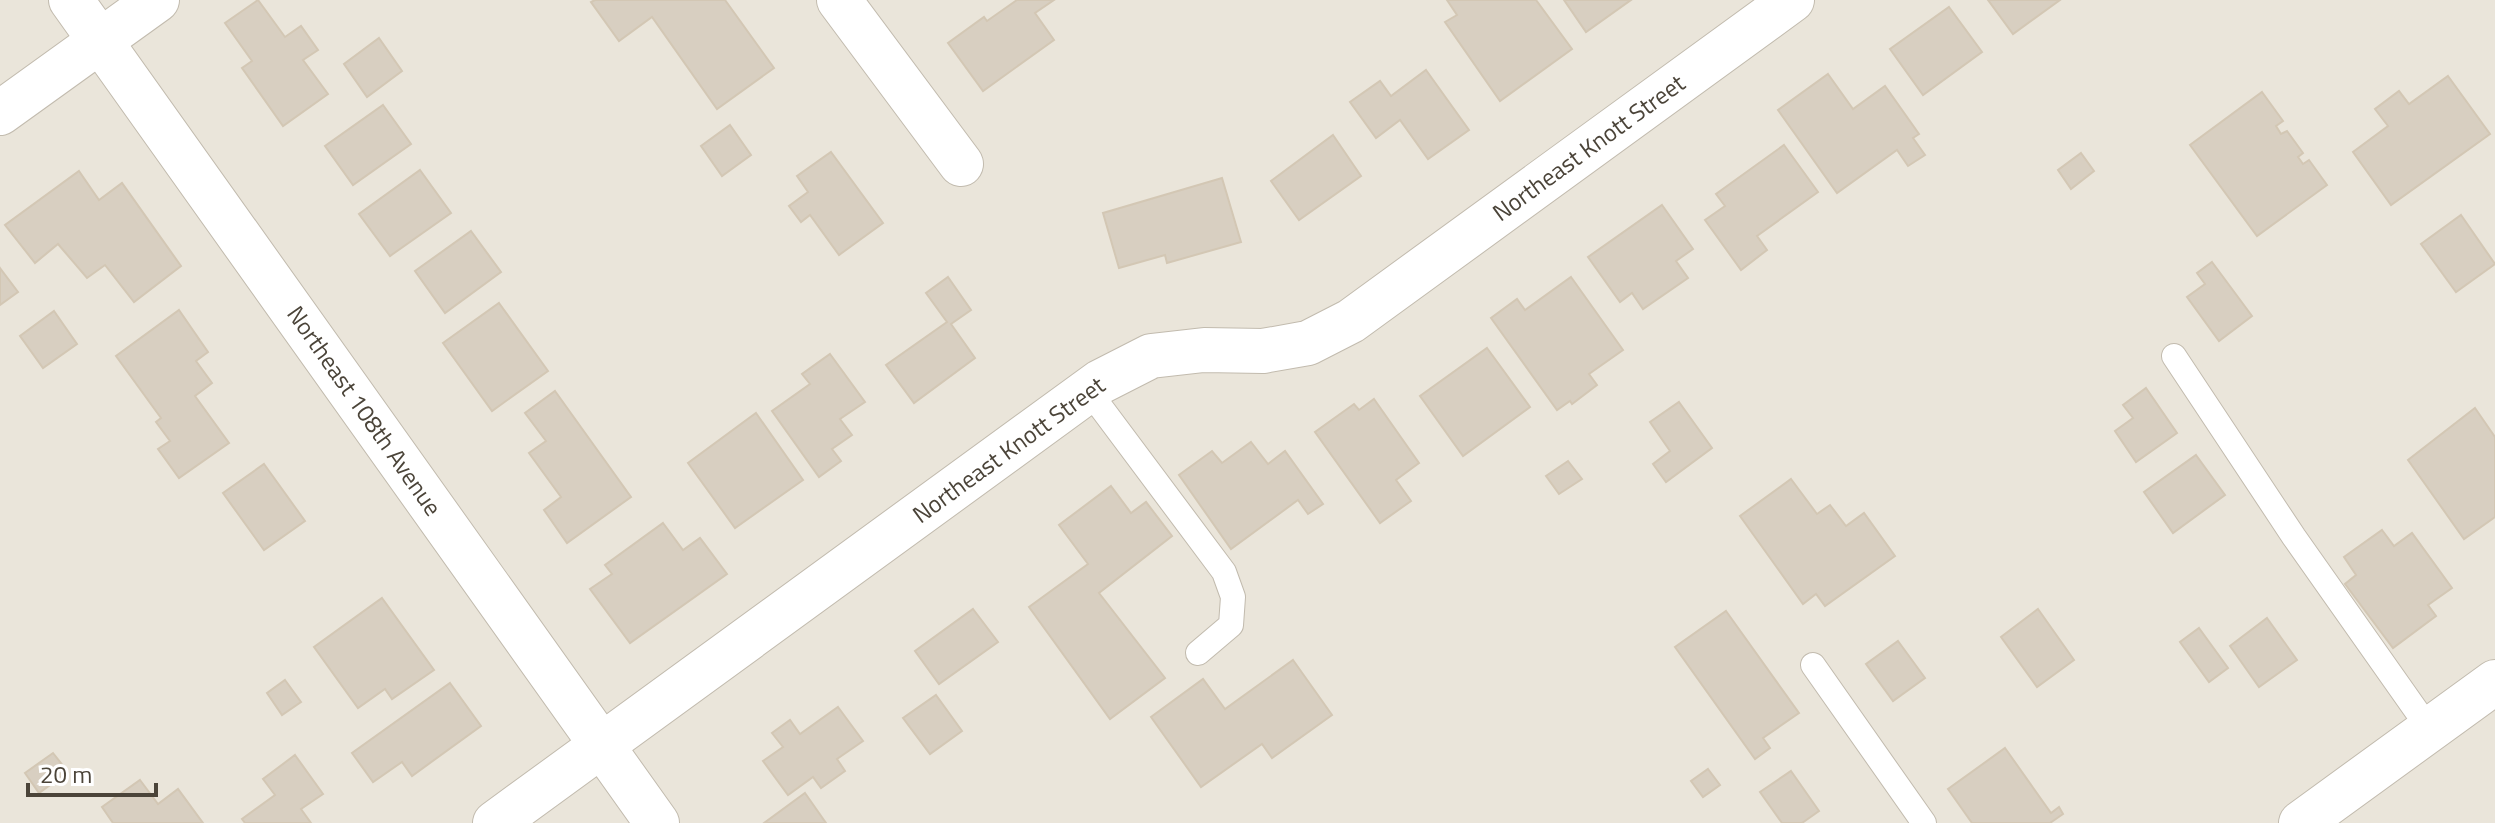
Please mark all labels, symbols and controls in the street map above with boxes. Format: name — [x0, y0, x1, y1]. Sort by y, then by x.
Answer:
street label: Northeast Knott Street — [1485, 65, 1693, 229]
street label: Northeast 108th Avenue — [279, 298, 451, 523]
street label: Northeast Knott Street — [905, 367, 1113, 531]
scale bar — [28, 747, 156, 797]
text: 20 m — [40, 756, 92, 792]

